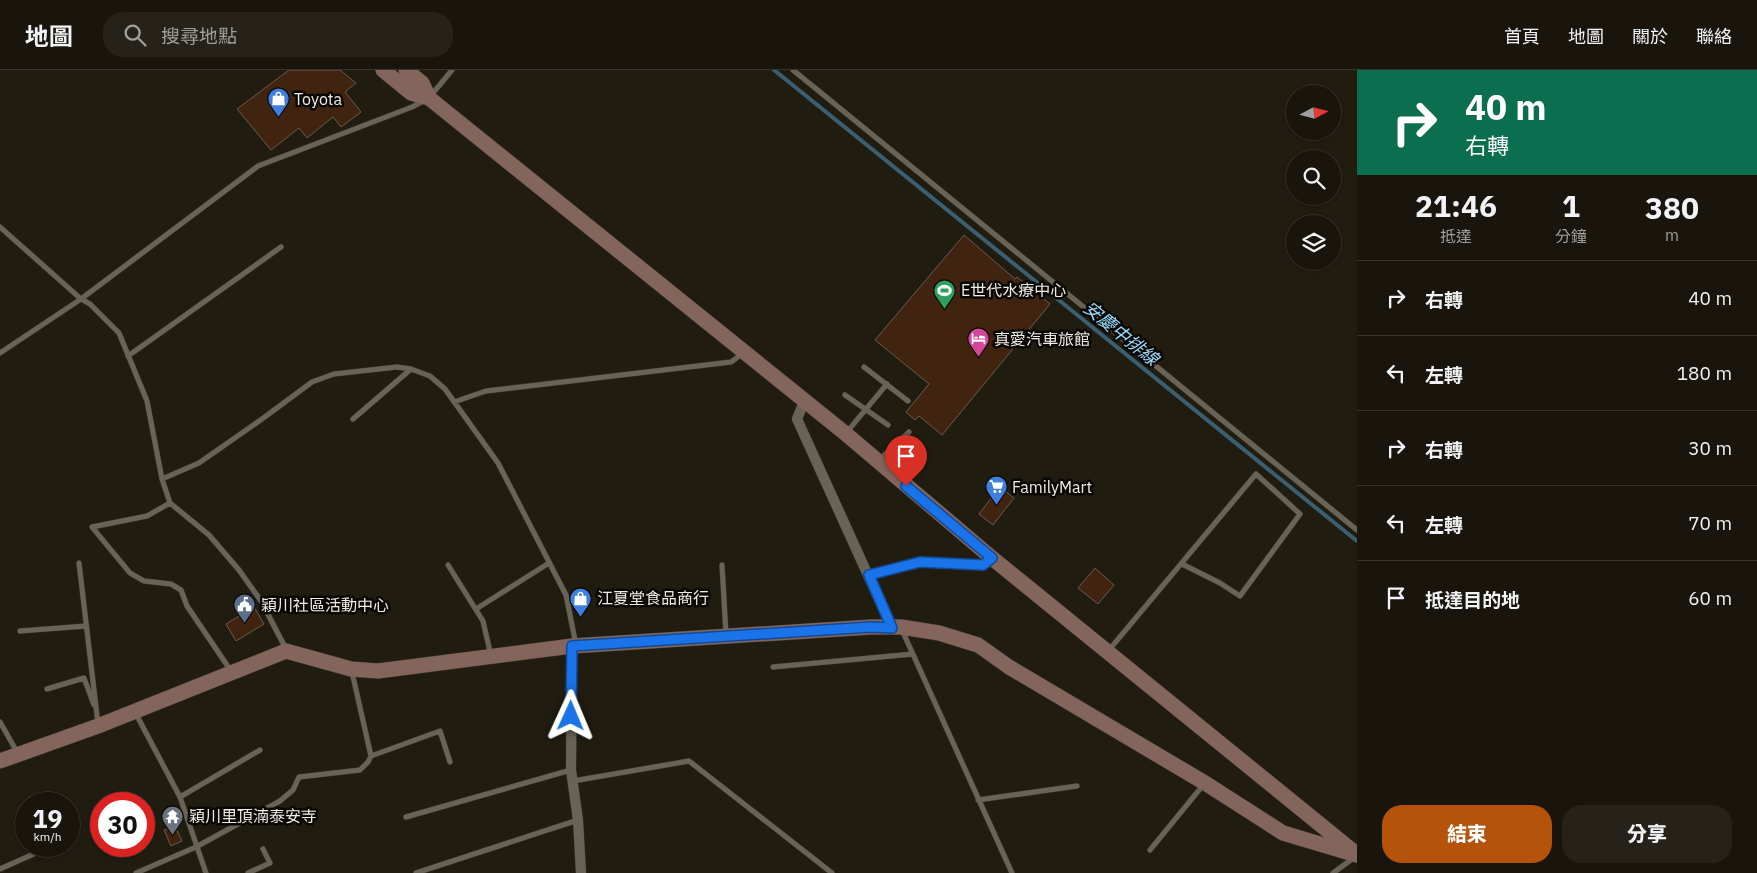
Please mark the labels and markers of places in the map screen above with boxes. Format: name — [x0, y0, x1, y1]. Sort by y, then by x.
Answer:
shop icon: Toyota — [266, 87, 290, 118]
place label: Toyota — [294, 89, 342, 109]
sports icon: E世代水療中心 — [933, 278, 957, 309]
place label: E世代水療中心 — [961, 280, 1066, 300]
hotel icon: 真愛汽車旅館 — [966, 327, 990, 358]
place label: 真愛汽車旅館 — [994, 329, 1090, 349]
pin — [885, 435, 927, 486]
supermarket icon: FamilyMart — [984, 475, 1008, 506]
place label: FamilyMart — [1012, 477, 1092, 497]
shop icon: 江夏堂食品商行 — [569, 586, 593, 617]
place label: 江夏堂食品商行 — [597, 588, 709, 608]
public building icon: 穎川社區活動中心 — [233, 593, 257, 624]
place label: 穎川社區活動中心 — [261, 595, 389, 615]
temple icon: 穎川里頂湳泰安寺 — [161, 804, 185, 835]
place label: 穎川里頂湳泰安寺 — [189, 806, 317, 826]

